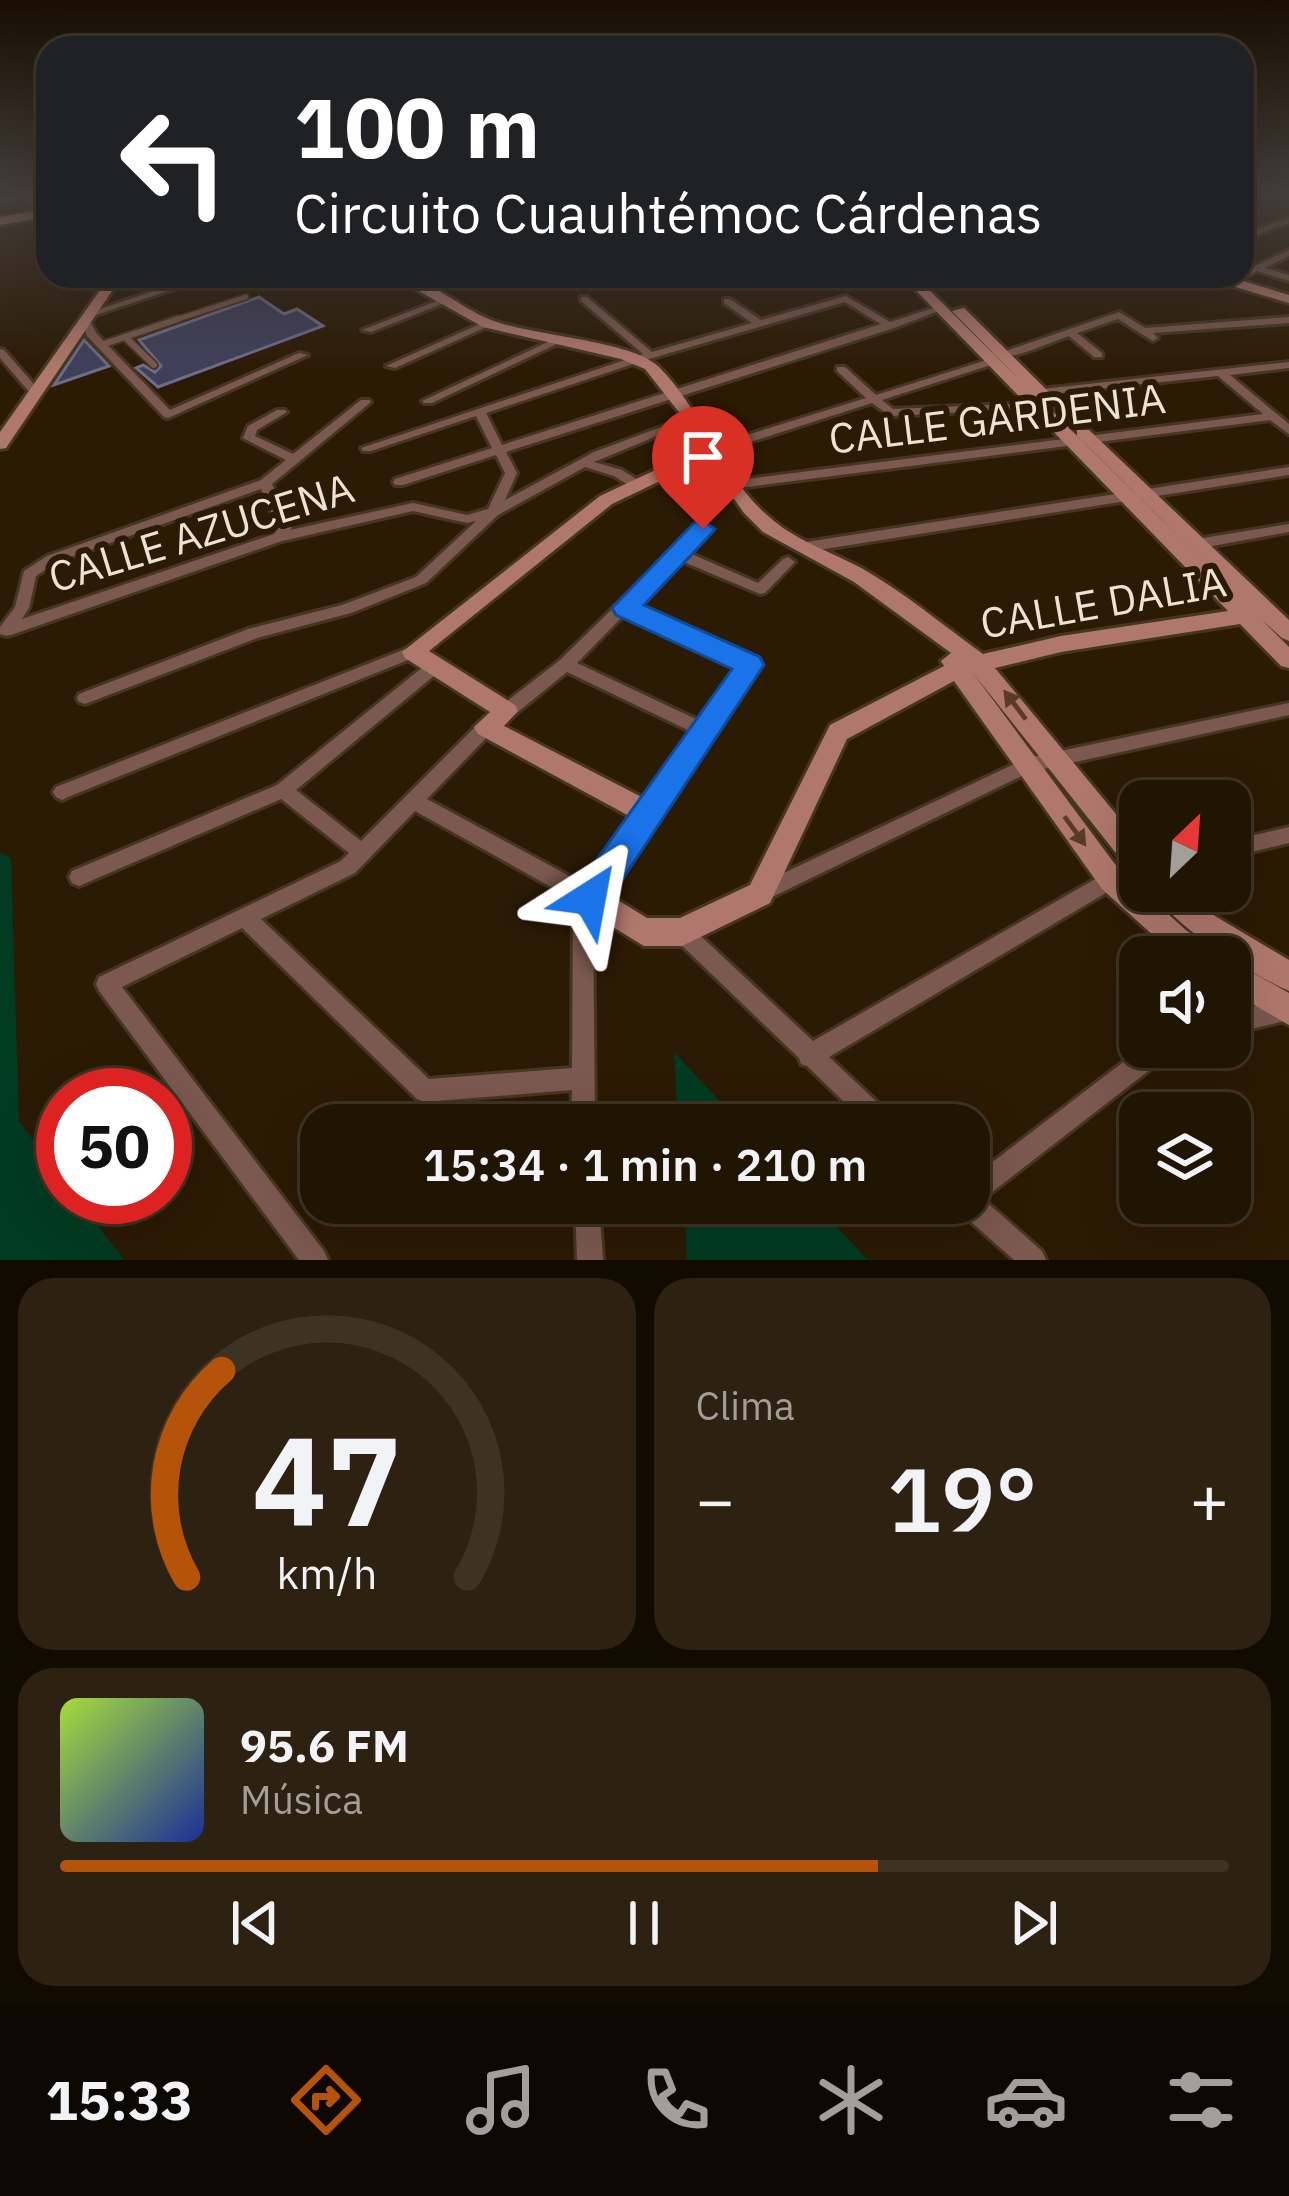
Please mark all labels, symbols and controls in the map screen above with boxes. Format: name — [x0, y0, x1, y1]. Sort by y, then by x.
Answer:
text: 100 m — [294, 72, 540, 181]
icon: left — [96, 84, 252, 240]
text: Circuito Cuauhtémoc Cárdenas — [294, 178, 1042, 248]
street label: CALLE GARDENIA — [826, 370, 1168, 466]
pin — [652, 406, 754, 529]
icon: arrive — [670, 424, 736, 490]
street label: CALLE AZUCENA — [42, 459, 360, 605]
street label: CALLE DALIA — [976, 553, 1230, 651]
one-way arrow — [1004, 690, 1028, 721]
north arrow — [1119, 780, 1251, 912]
map controls — [1119, 780, 1251, 1224]
one-way arrow — [1063, 815, 1087, 847]
position arrow — [527, 835, 653, 961]
button: sound — [1119, 936, 1251, 1068]
speed limit sign: 50 — [36, 1068, 192, 1224]
button: layers — [1119, 1092, 1251, 1224]
text: 15:34 · 1 min · 210 m — [423, 1135, 867, 1193]
text: Clima — [696, 1380, 795, 1431]
text: 47 — [252, 1398, 402, 1560]
text: 19° — [887, 1440, 1037, 1557]
text: − — [696, 1456, 735, 1542]
text: + — [1189, 1456, 1229, 1542]
text: km/h — [276, 1545, 377, 1601]
text: 95.6 FM — [240, 1716, 409, 1774]
text: Música — [240, 1774, 363, 1825]
icon: previous — [222, 1890, 288, 1956]
icon: pause — [611, 1890, 677, 1956]
icon: next — [1001, 1890, 1067, 1956]
icon: directions — [284, 2058, 368, 2142]
icon: music — [459, 2058, 543, 2142]
icon: phone — [634, 2058, 718, 2142]
icon: climate — [809, 2058, 893, 2142]
icon: car — [984, 2058, 1068, 2142]
icon: filters — [1159, 2058, 1243, 2142]
text: 15:33 — [46, 2065, 193, 2135]

